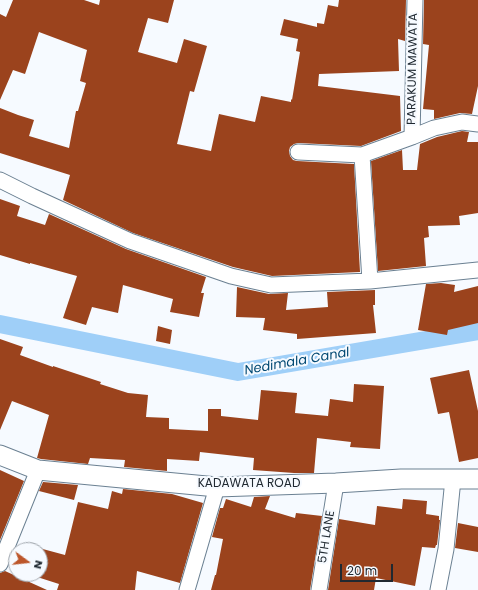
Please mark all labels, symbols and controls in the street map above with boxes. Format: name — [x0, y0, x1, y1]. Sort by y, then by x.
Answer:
street label: PARAKUM MAWATA — [405, 13, 421, 125]
water label: Nedimala Canal — [243, 345, 351, 379]
street label: KADAWATA ROAD — [198, 477, 300, 491]
street label: 5TH LANE — [316, 510, 338, 564]
north arrow — [8, 542, 48, 582]
scale bar — [342, 556, 395, 582]
text: N — [30, 559, 47, 571]
text: 20 m — [347, 562, 377, 579]

